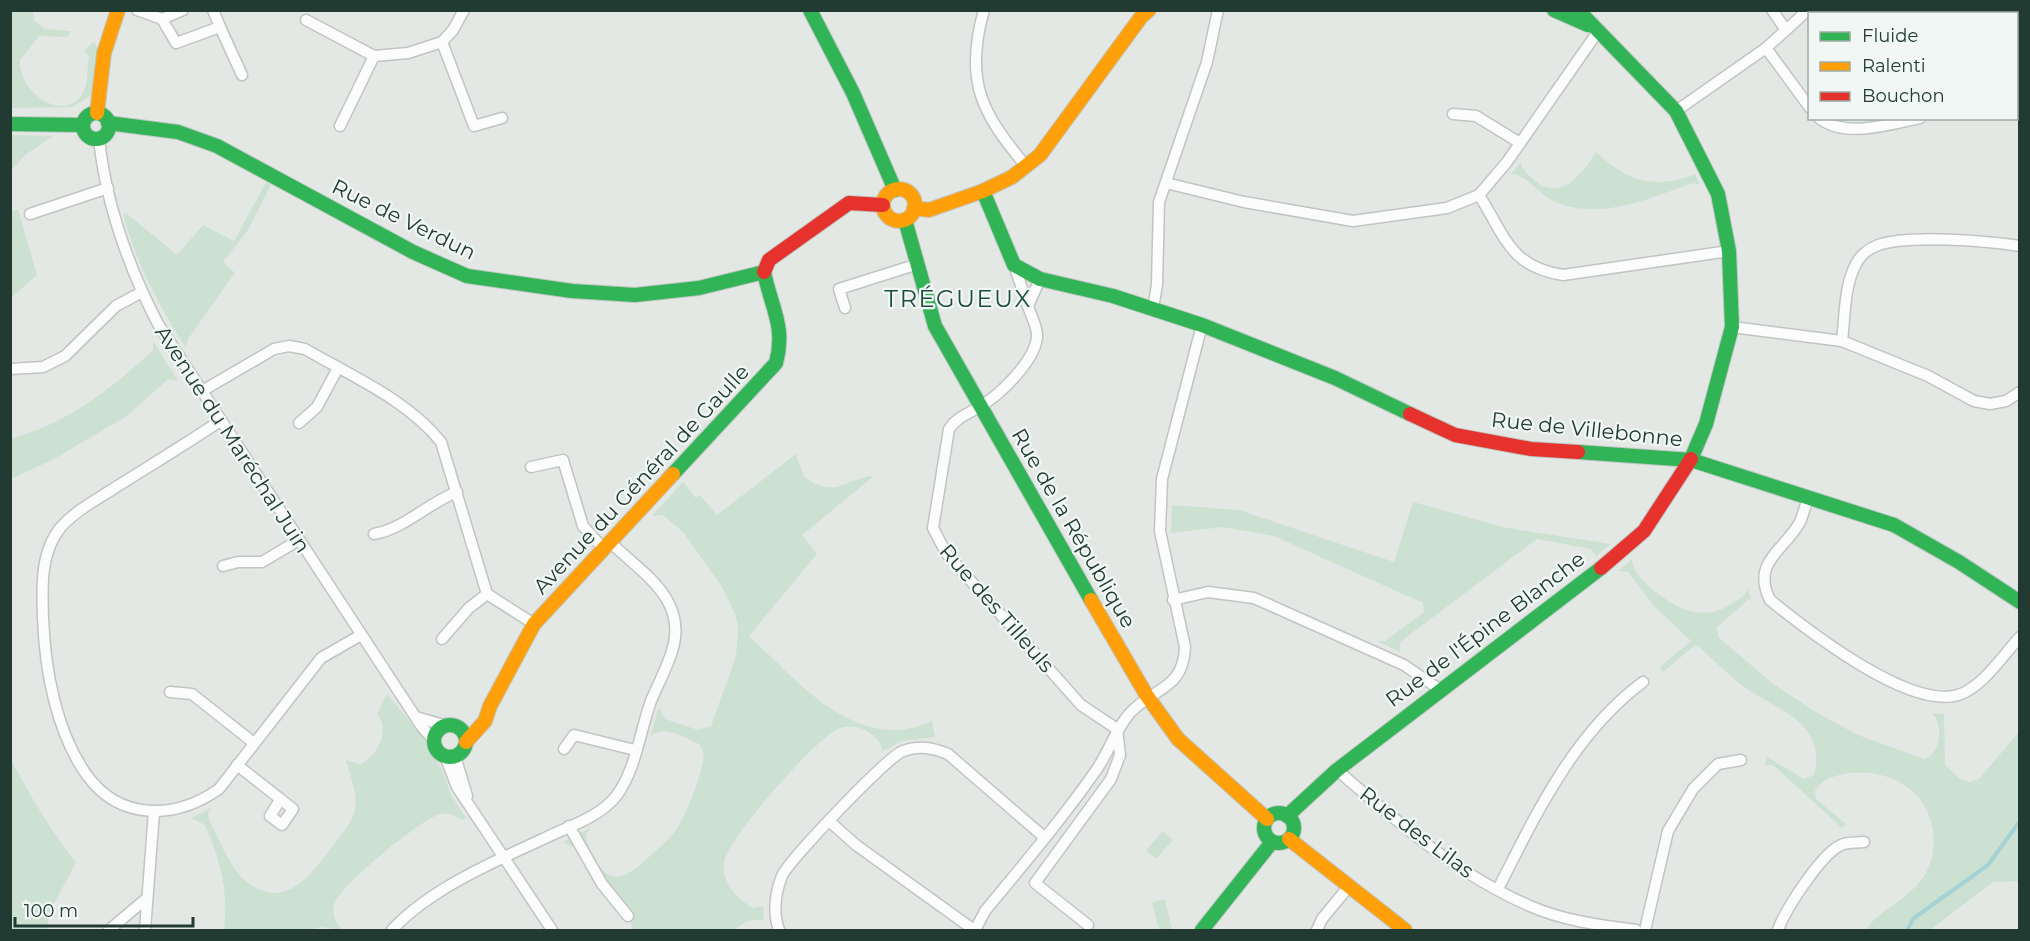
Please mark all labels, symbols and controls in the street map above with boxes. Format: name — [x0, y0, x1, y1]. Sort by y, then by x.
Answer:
legend — [1808, 12, 2018, 120]
text: Fluide — [1862, 25, 1918, 47]
text: Ralenti — [1862, 55, 1926, 77]
text: Bouchon — [1862, 85, 1945, 107]
street label: Rue de Verdun — [328, 173, 480, 265]
district label: TRÉGUEUX — [884, 284, 1032, 313]
street label: Avenue du Maréchal Juin — [150, 321, 316, 557]
street label: Avenue du Général de Gaulle — [528, 359, 754, 599]
street label: Rue de Villebonne — [1490, 407, 1684, 451]
street label: Rue de la République — [1007, 424, 1141, 632]
street label: Rue des Tilleuls — [934, 539, 1060, 677]
street label: Rue de l'Épine Blanche — [1381, 546, 1589, 712]
street label: Rue des Lilas — [1355, 781, 1479, 883]
scale bar — [15, 890, 194, 928]
text: 100 m — [24, 900, 78, 922]

